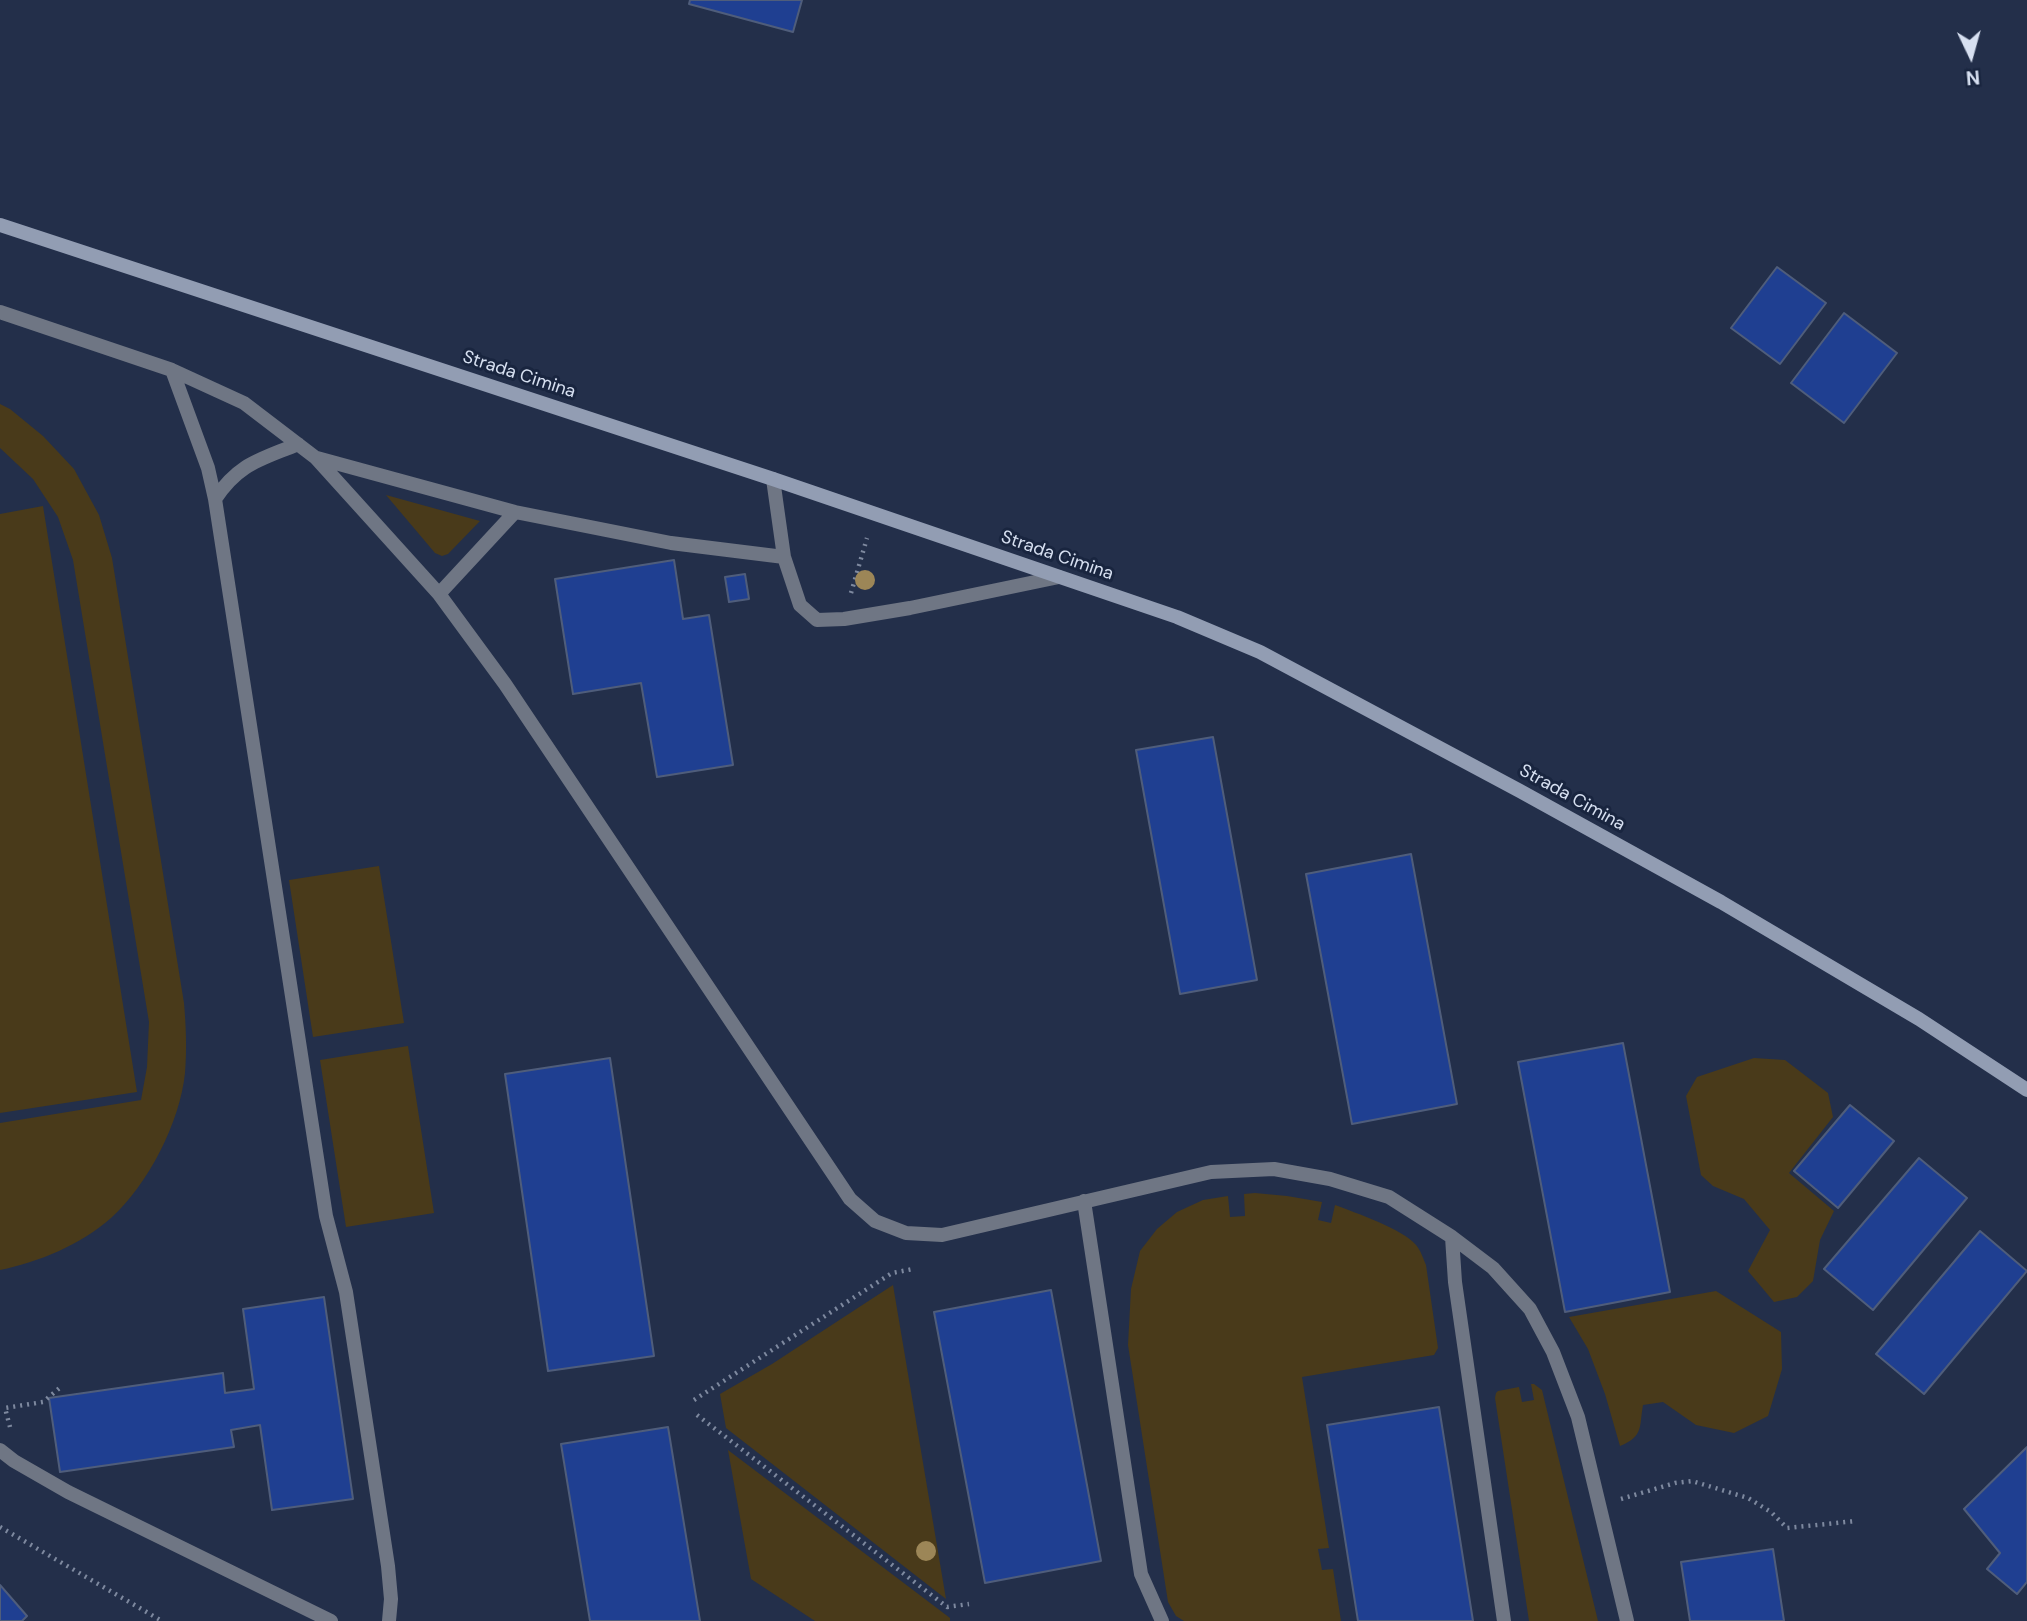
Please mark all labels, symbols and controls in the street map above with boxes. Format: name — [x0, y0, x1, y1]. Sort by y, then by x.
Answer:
north arrow — [1936, 21, 2006, 91]
text: N — [1965, 64, 1981, 90]
street label: Strada Cimina — [460, 347, 578, 403]
street label: Strada Cimina — [998, 527, 1116, 585]
street label: Strada Cimina — [1515, 760, 1629, 836]

